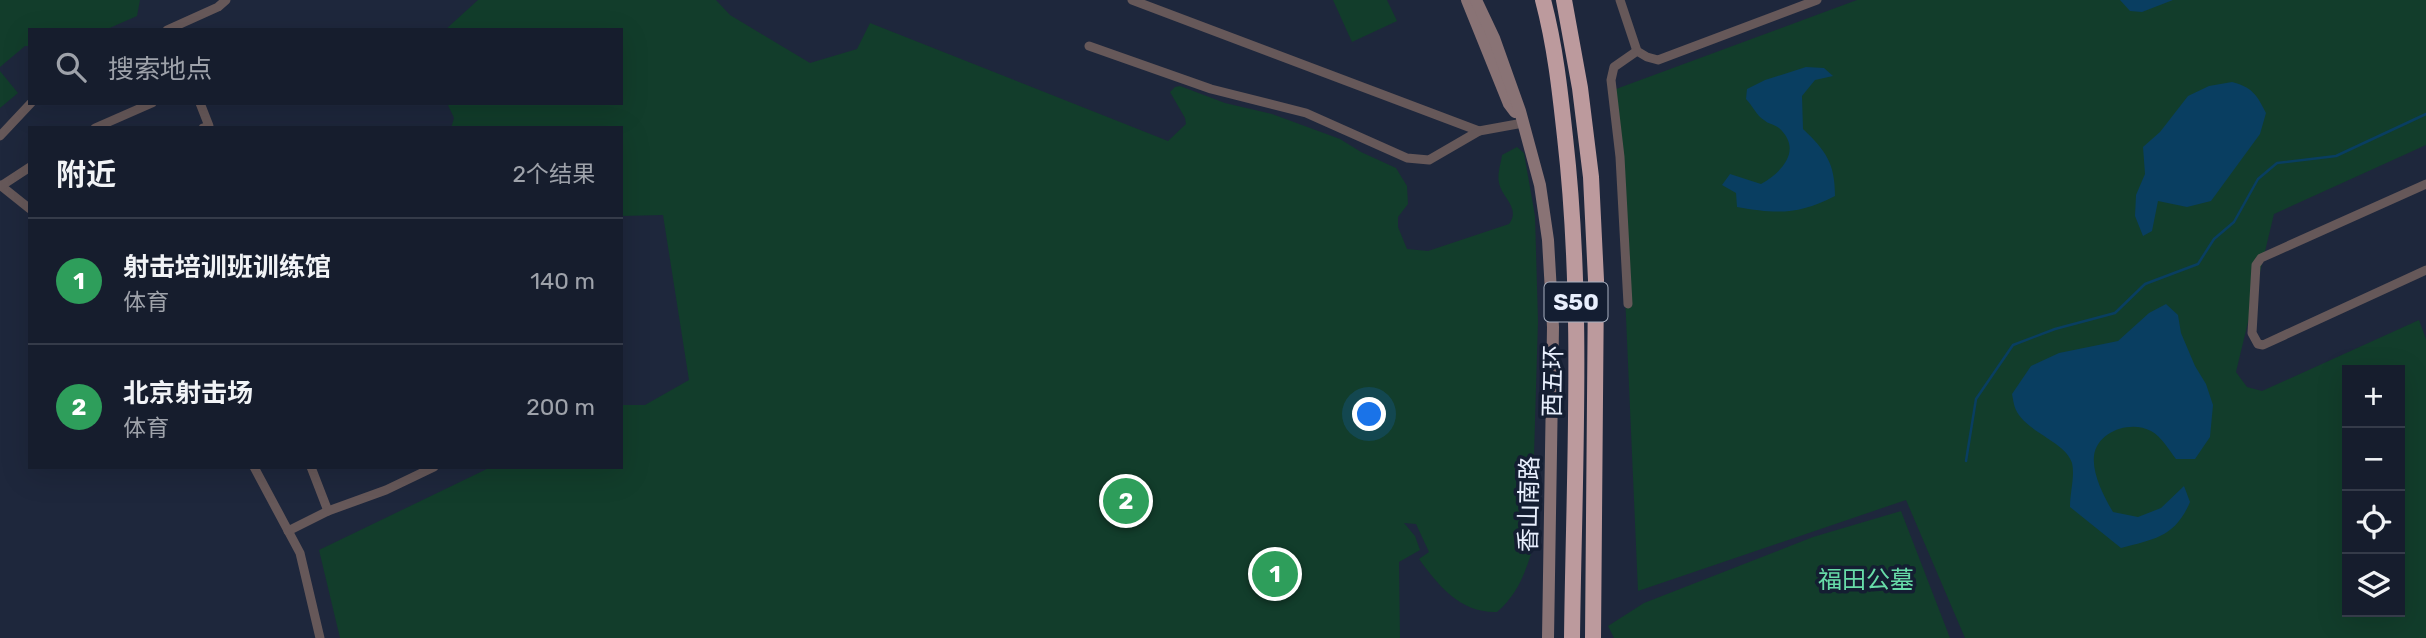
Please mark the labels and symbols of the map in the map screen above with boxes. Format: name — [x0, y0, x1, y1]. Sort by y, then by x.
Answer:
road number: S50 — [1544, 282, 1608, 322]
street label: 西五环 — [1538, 345, 1568, 417]
your location — [1352, 397, 1386, 431]
street label: 香山南路 — [1514, 456, 1544, 552]
pin: 2 — [1103, 475, 1149, 527]
pin: 1 — [1252, 548, 1298, 600]
park label: 福田公墓 — [1818, 566, 1914, 594]

